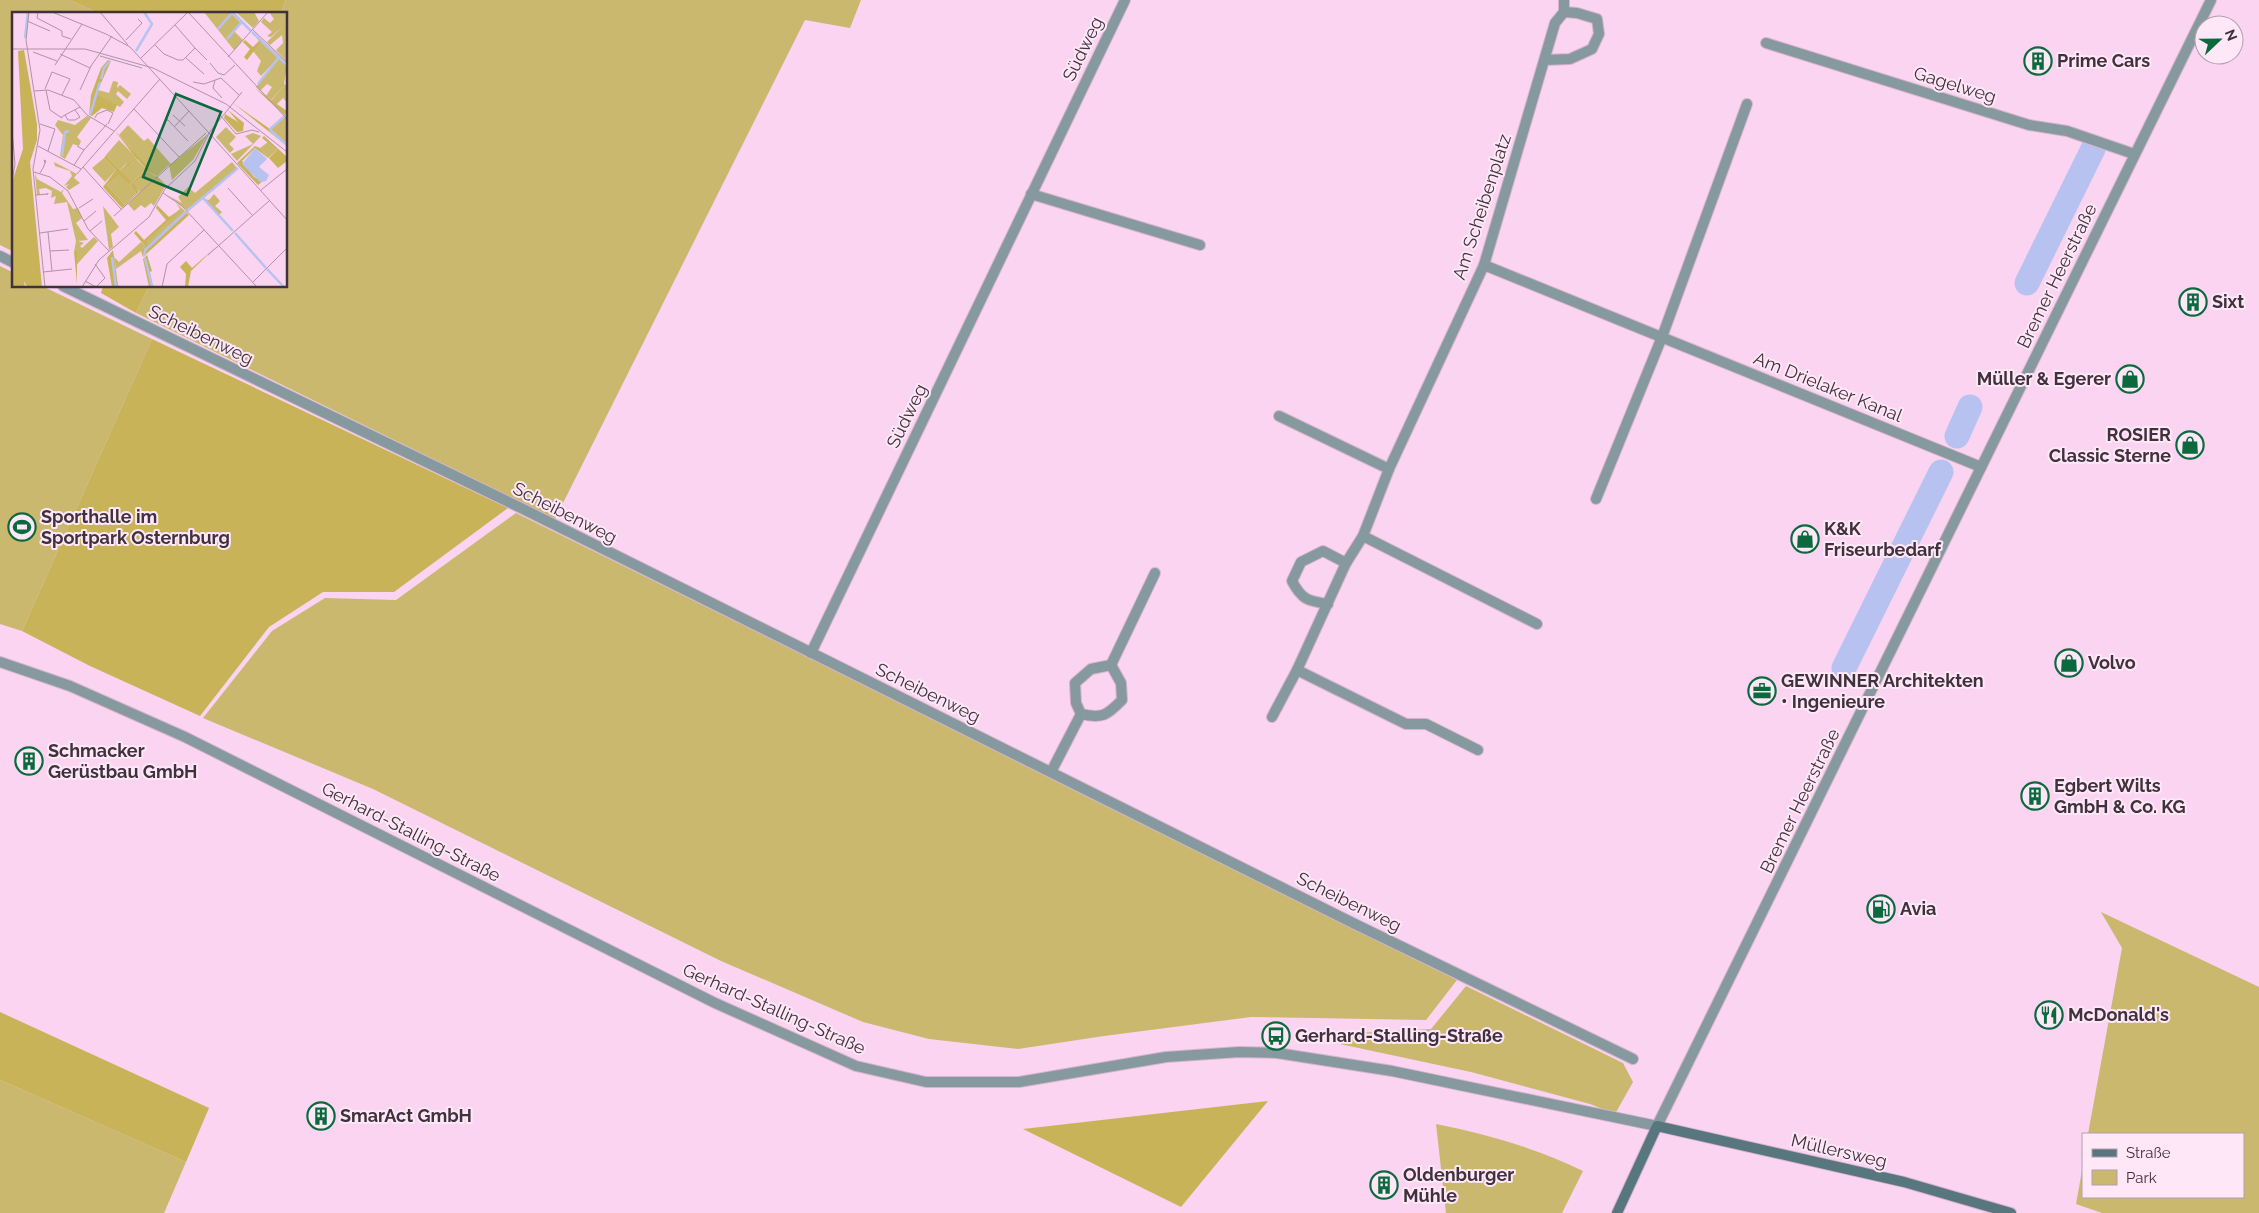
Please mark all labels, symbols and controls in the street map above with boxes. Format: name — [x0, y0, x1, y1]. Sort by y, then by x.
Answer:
inset map — [12, 12, 288, 288]
street label: Südweg — [1058, 13, 1107, 84]
north arrow — [2194, 15, 2244, 65]
text: N — [2222, 27, 2240, 43]
building icon: Prime Cars — [2023, 46, 2053, 76]
place label: Prime Cars — [2057, 50, 2150, 71]
street label: Gagelweg — [1911, 62, 1999, 107]
street label: Am Scheibenplatz — [1448, 131, 1515, 282]
street label: Bremer Heerstraße — [2012, 200, 2101, 351]
building icon: Sixt — [2178, 287, 2208, 317]
place label: Sixt — [2212, 291, 2244, 312]
street label: Scheibenweg — [145, 300, 257, 369]
street label: Am Drielaker Kanal — [1751, 347, 1906, 426]
shop icon: Müller & Egerer — [2115, 364, 2145, 394]
place label: Müller & Egerer — [1977, 368, 2111, 389]
street label: Südweg — [882, 380, 931, 451]
place label: ROSIER Classic Sterne — [2049, 424, 2171, 466]
shop icon: ROSIER Classic Sterne — [2175, 430, 2205, 460]
street label: Scheibenweg — [510, 477, 621, 548]
place label: Sporthalle im Sportpark Osternburg — [41, 506, 230, 548]
sports icon: Sporthalle im Sportpark Osternburg — [7, 512, 37, 542]
place label: K&K Friseurbedarf — [1824, 518, 1942, 560]
shop icon: K&K Friseurbedarf — [1790, 524, 1820, 554]
shop icon: Volvo — [2054, 648, 2084, 678]
place label: Volvo — [2088, 652, 2136, 673]
street label: Scheibenweg — [872, 658, 984, 727]
place label: GEWINNER Architekten • Ingenieure — [1781, 670, 1984, 712]
office icon: GEWINNER Architekten • Ingenieure — [1747, 676, 1777, 706]
street label: Bremer Heerstraße — [1755, 725, 1844, 876]
place label: Schmacker Gerüstbau GmbH — [48, 740, 197, 782]
building icon: Schmacker Gerüstbau GmbH — [14, 746, 44, 776]
place label: Egbert Wilts GmbH & Co. KG — [2054, 775, 2186, 817]
street label: Gerhard-Stalling-Straße — [318, 777, 505, 886]
building icon: Egbert Wilts GmbH & Co. KG — [2020, 781, 2050, 811]
street label: Scheibenweg — [1293, 867, 1405, 936]
fuel station icon: Avia — [1866, 894, 1896, 924]
place label: Avia — [1900, 898, 1936, 919]
street label: Gerhard-Stalling-Straße — [680, 959, 869, 1059]
restaurant icon: McDonald's — [2034, 1000, 2064, 1030]
place label: McDonald's — [2068, 1004, 2169, 1025]
bus stop icon: Gerhard-Stalling-Straße — [1261, 1021, 1291, 1051]
place label: Gerhard-Stalling-Straße — [1295, 1025, 1503, 1046]
building icon: SmarAct GmbH — [306, 1101, 336, 1131]
place label: SmarAct GmbH — [340, 1105, 472, 1126]
street label: Müllersweg — [1789, 1129, 1889, 1172]
legend — [2082, 1133, 2244, 1198]
text: Straße — [2126, 1144, 2171, 1162]
place label: Oldenburger Mühle — [1403, 1164, 1514, 1206]
text: Park — [2126, 1169, 2157, 1187]
building icon: Oldenburger Mühle — [1369, 1170, 1399, 1200]

